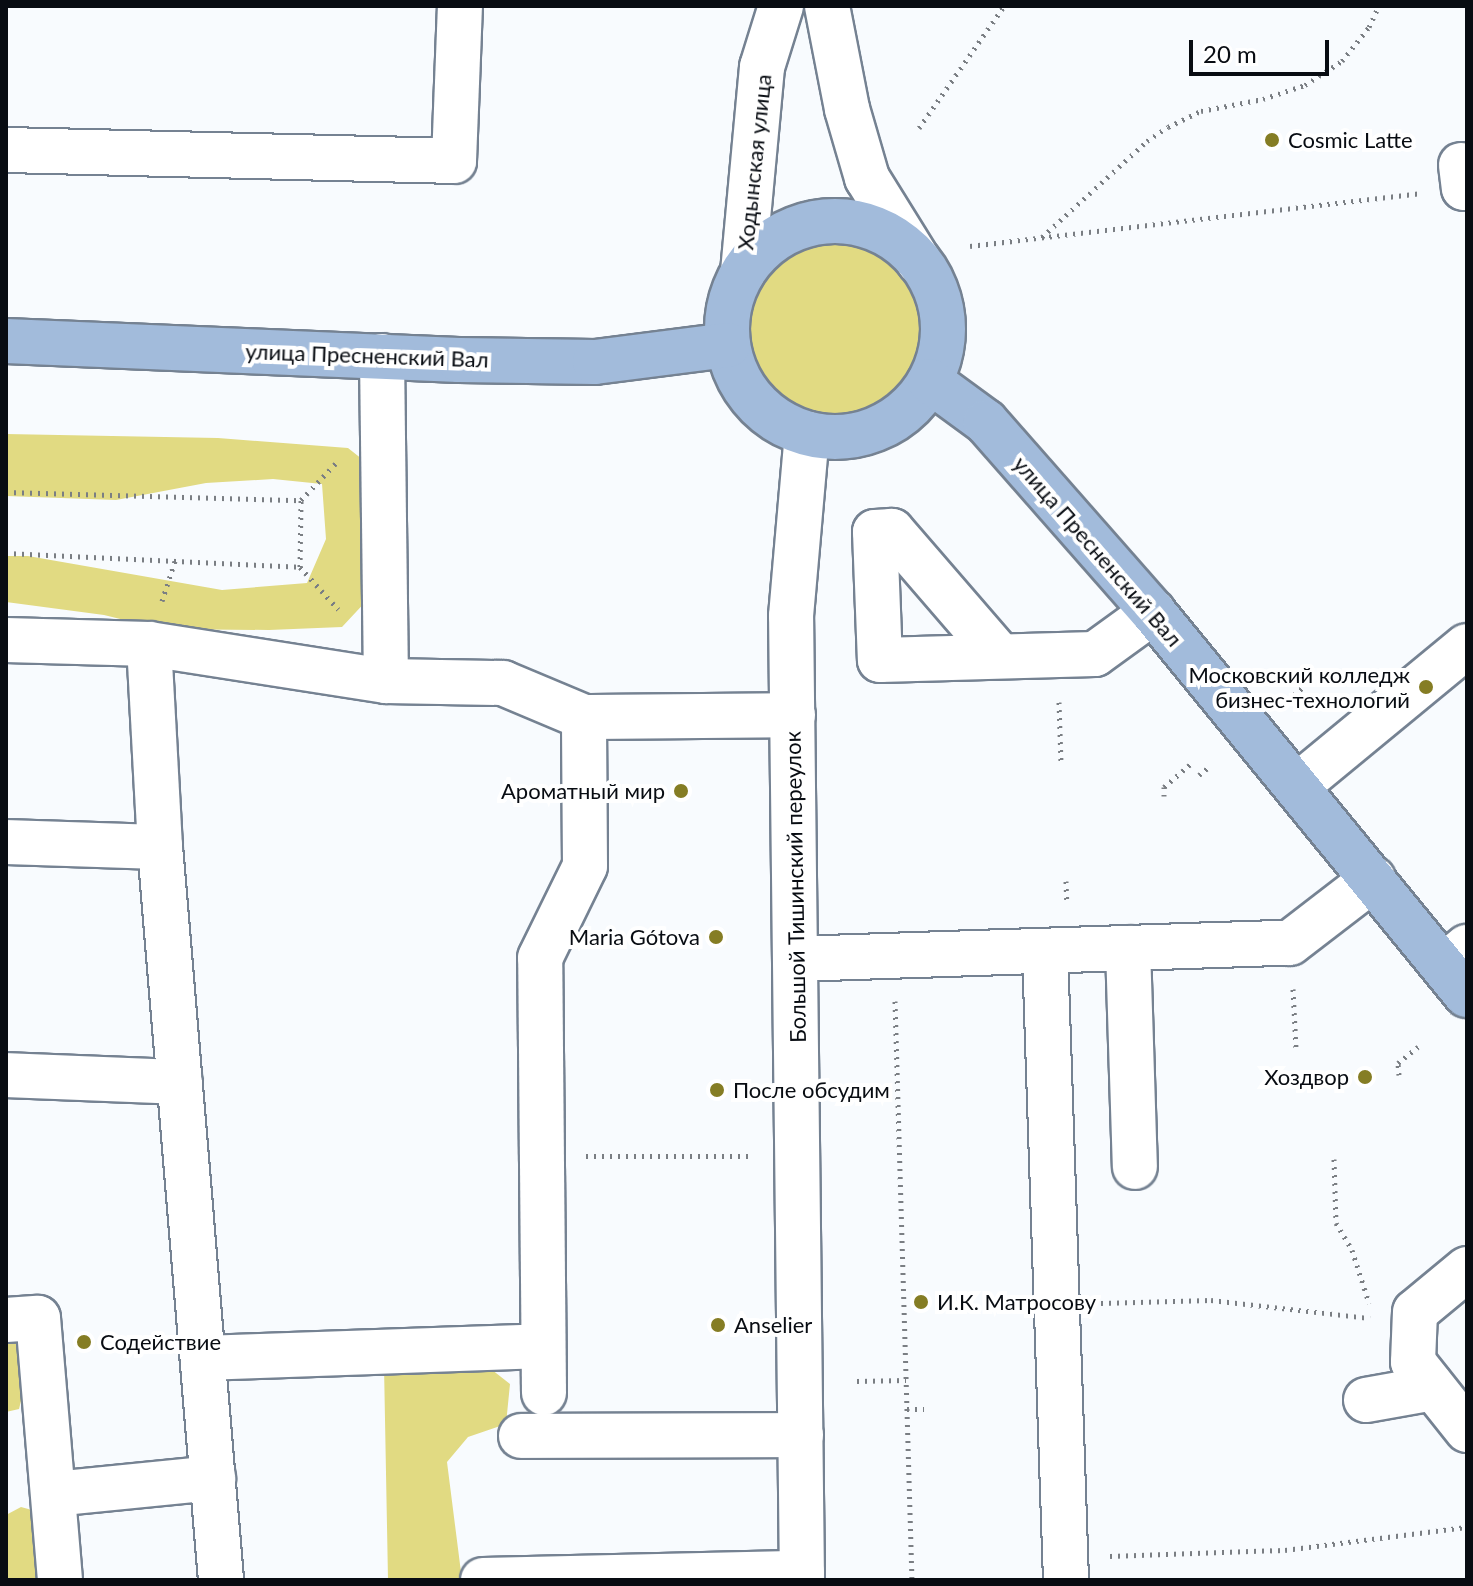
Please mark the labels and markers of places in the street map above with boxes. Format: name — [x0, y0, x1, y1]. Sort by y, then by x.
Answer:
place label: Cosmic Latte — [1288, 127, 1413, 153]
marker: Cosmic Latte — [1263, 131, 1281, 149]
place label: Московский колледж бизнес-технологий — [1188, 661, 1410, 712]
marker: Московский колледж бизнес-технологий — [1417, 678, 1435, 696]
place label: Ароматный мир — [501, 778, 665, 804]
marker: Ароматный мир — [672, 782, 690, 800]
place label: Maria Gótova — [569, 924, 700, 950]
marker: Maria Gótova — [707, 928, 725, 946]
place label: Хоздвор — [1264, 1064, 1349, 1090]
marker: Хоздвор — [1356, 1068, 1374, 1086]
place label: После обсудим — [733, 1077, 890, 1103]
marker: После обсудим — [708, 1081, 726, 1099]
place label: И.К. Матросову — [937, 1289, 1096, 1315]
marker: И.К. Матросову — [912, 1293, 930, 1311]
place label: Anselier — [734, 1312, 812, 1338]
marker: Anselier — [709, 1316, 727, 1334]
place label: Содействие — [100, 1329, 221, 1355]
marker: Содействие — [75, 1333, 93, 1351]

